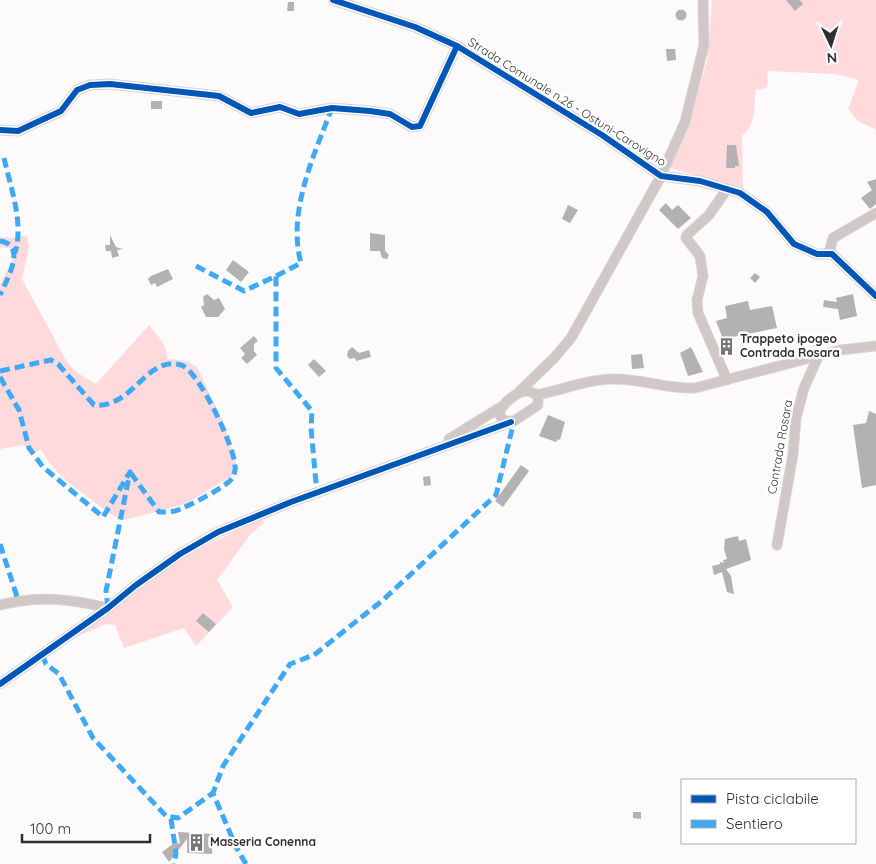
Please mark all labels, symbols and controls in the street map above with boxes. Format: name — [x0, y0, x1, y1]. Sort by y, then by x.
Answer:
north arrow — [806, 20, 856, 70]
street label: Strada Comunale n.26 - Ostuni-Carovigno — [465, 34, 669, 169]
text: N — [826, 49, 838, 67]
place label: Trappeto ipogeo Contrada Rosara — [740, 331, 840, 360]
building icon: Trappeto ipogeo Contrada Rosara — [716, 336, 736, 356]
street label: Contrada Rosara — [764, 399, 795, 495]
legend — [681, 779, 856, 844]
text: Pista ciclabile — [726, 789, 819, 808]
scale bar — [22, 812, 150, 844]
text: Sentiero — [726, 814, 783, 833]
text: 100 m — [30, 819, 71, 838]
building icon: Masseria Conenna — [186, 832, 206, 852]
place label: Masseria Conenna — [210, 834, 316, 849]

